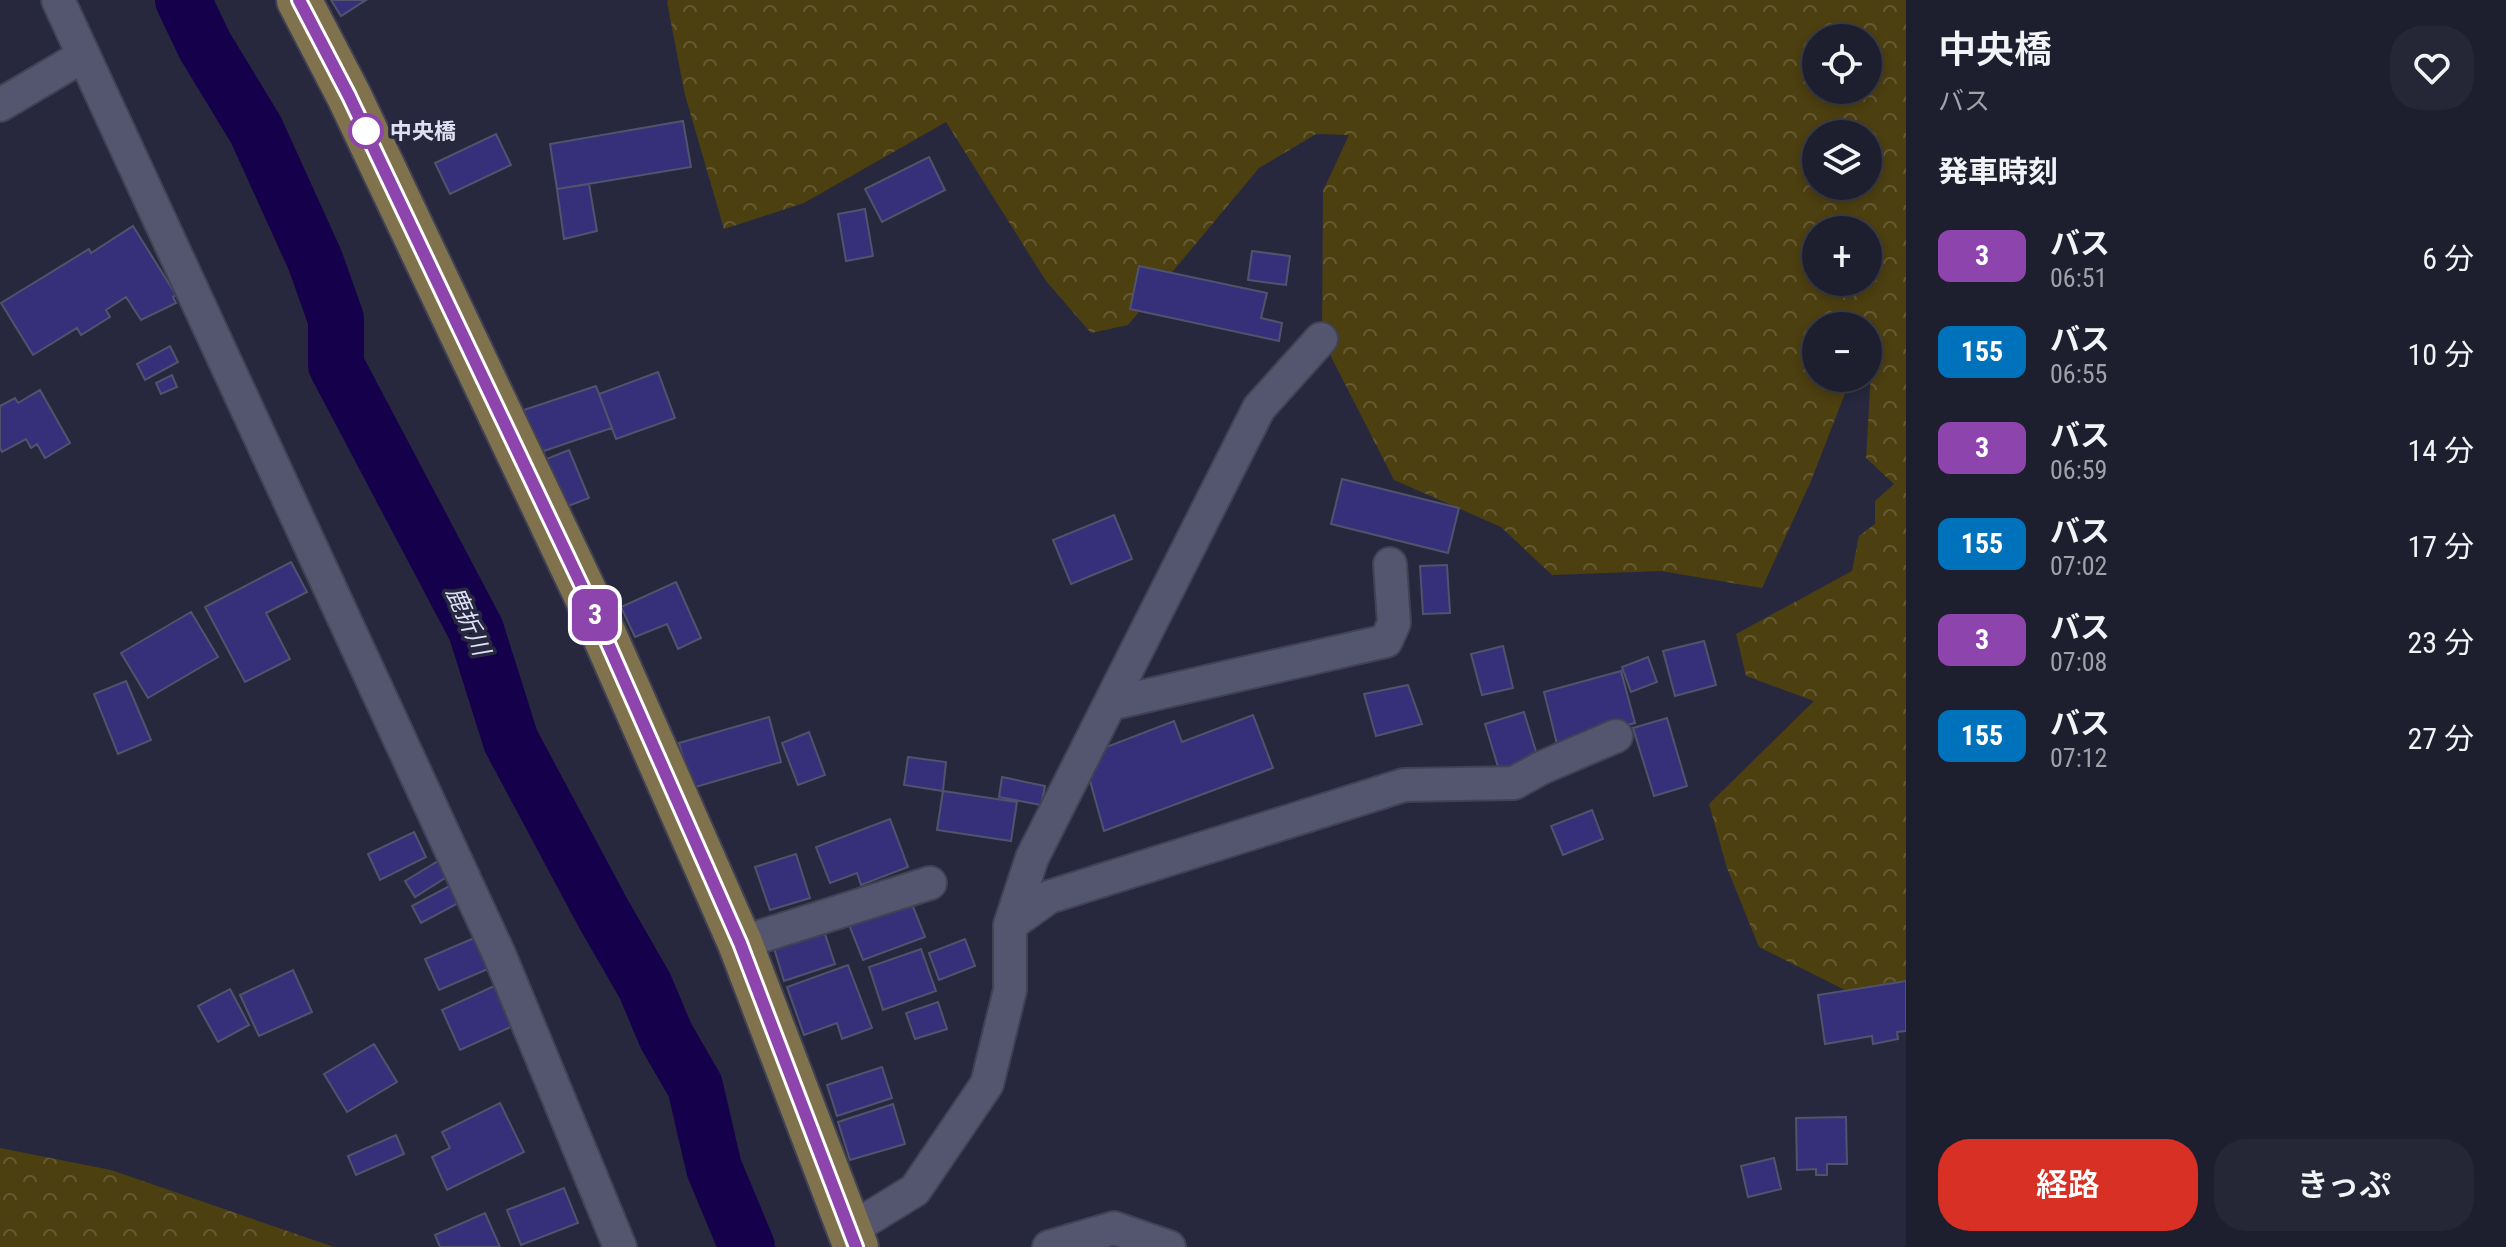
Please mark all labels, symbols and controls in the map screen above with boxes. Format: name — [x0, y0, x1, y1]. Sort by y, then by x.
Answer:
map controls — [1802, 24, 1882, 392]
button: locate — [1802, 24, 1882, 104]
button: heart — [2390, 26, 2474, 110]
text: 中央橋 — [1938, 28, 2052, 72]
text: バス — [1938, 86, 1990, 116]
marker: 中央橋 — [349, 114, 383, 148]
place label: 中央橋 — [390, 119, 456, 144]
button: layers — [1802, 120, 1882, 200]
text: 発車時刻 — [1938, 154, 2058, 189]
button: + — [1802, 216, 1882, 296]
text: バス — [2050, 226, 2110, 261]
text: 3 — [1975, 239, 1989, 272]
text: 6 分 — [2422, 241, 2474, 276]
text: 06:51 — [2050, 263, 2107, 293]
button: − — [1802, 312, 1882, 392]
text: バス — [2050, 322, 2110, 357]
text: 155 — [1961, 335, 2003, 368]
text: 10 分 — [2407, 337, 2474, 372]
text: 06:55 — [2050, 359, 2107, 389]
text: バス — [2050, 418, 2110, 453]
text: 3 — [1975, 431, 1989, 464]
text: 14 分 — [2407, 433, 2474, 468]
text: 06:59 — [2050, 455, 2107, 485]
text: バス — [2050, 514, 2110, 549]
text: 155 — [1961, 527, 2003, 560]
text: 17 分 — [2407, 529, 2474, 564]
text: 07:02 — [2050, 551, 2107, 581]
water label: 鹿折川 — [441, 582, 497, 662]
line badge: 3 — [569, 589, 621, 641]
text: 3 — [588, 598, 602, 631]
text: バス — [2050, 610, 2110, 645]
text: 3 — [1975, 623, 1989, 656]
text: 23 分 — [2407, 625, 2474, 660]
text: 07:08 — [2050, 647, 2107, 677]
text: バス — [2050, 706, 2110, 741]
text: 155 — [1961, 719, 2003, 752]
text: 27 分 — [2407, 721, 2474, 756]
text: 07:12 — [2050, 743, 2107, 773]
button: 経路 — [1938, 1139, 2198, 1231]
button: きっぷ — [2214, 1139, 2474, 1231]

